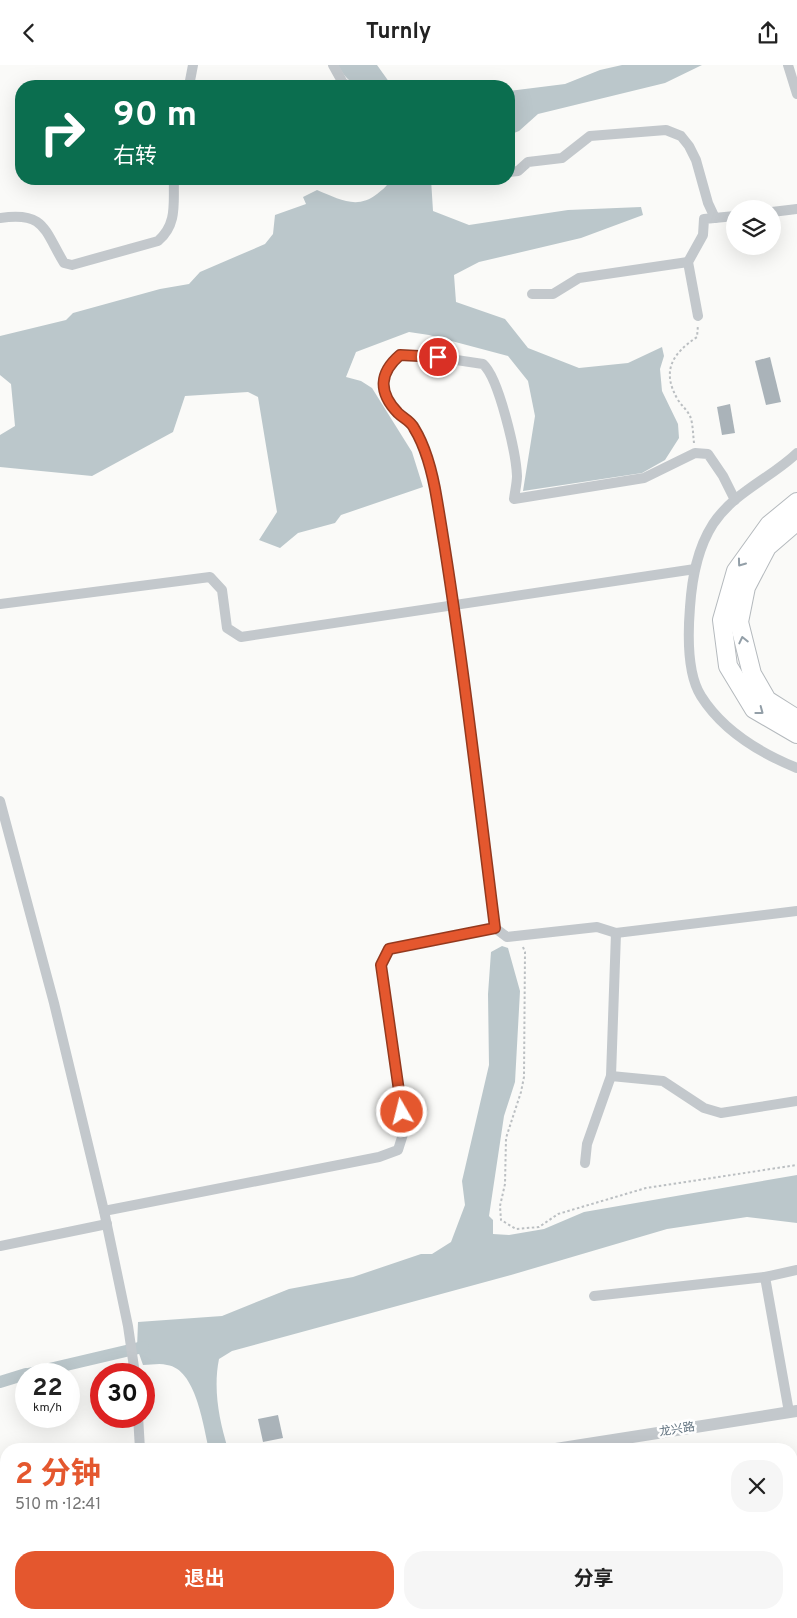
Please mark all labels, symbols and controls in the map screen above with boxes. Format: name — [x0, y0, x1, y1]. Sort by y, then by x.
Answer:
icon: back — [15, 19, 43, 47]
text: Turnly — [366, 19, 431, 46]
icon: share — [754, 19, 782, 47]
text: 90 m — [113, 94, 197, 138]
icon: right — [30, 100, 95, 165]
text: 右转 — [113, 144, 157, 171]
map controls — [726, 200, 781, 255]
button: layers — [726, 200, 781, 255]
pin — [417, 336, 459, 378]
icon: arrive — [424, 343, 452, 371]
one-way arrow — [738, 557, 747, 567]
one-way arrow — [738, 635, 749, 644]
one-way arrow — [754, 706, 763, 715]
position arrow — [375, 1085, 427, 1137]
speed limit sign: 30 — [90, 1363, 155, 1428]
text: 22 — [32, 1373, 63, 1405]
text: km/h — [33, 1400, 62, 1416]
street label: 龙兴路 — [658, 1419, 696, 1441]
text: 2 分钟 — [15, 1457, 101, 1494]
button: close — [731, 1460, 783, 1512]
text: 510 m · 12:41 — [15, 1495, 101, 1515]
button: 退出 — [15, 1551, 394, 1609]
button: 分享 — [404, 1551, 783, 1609]

